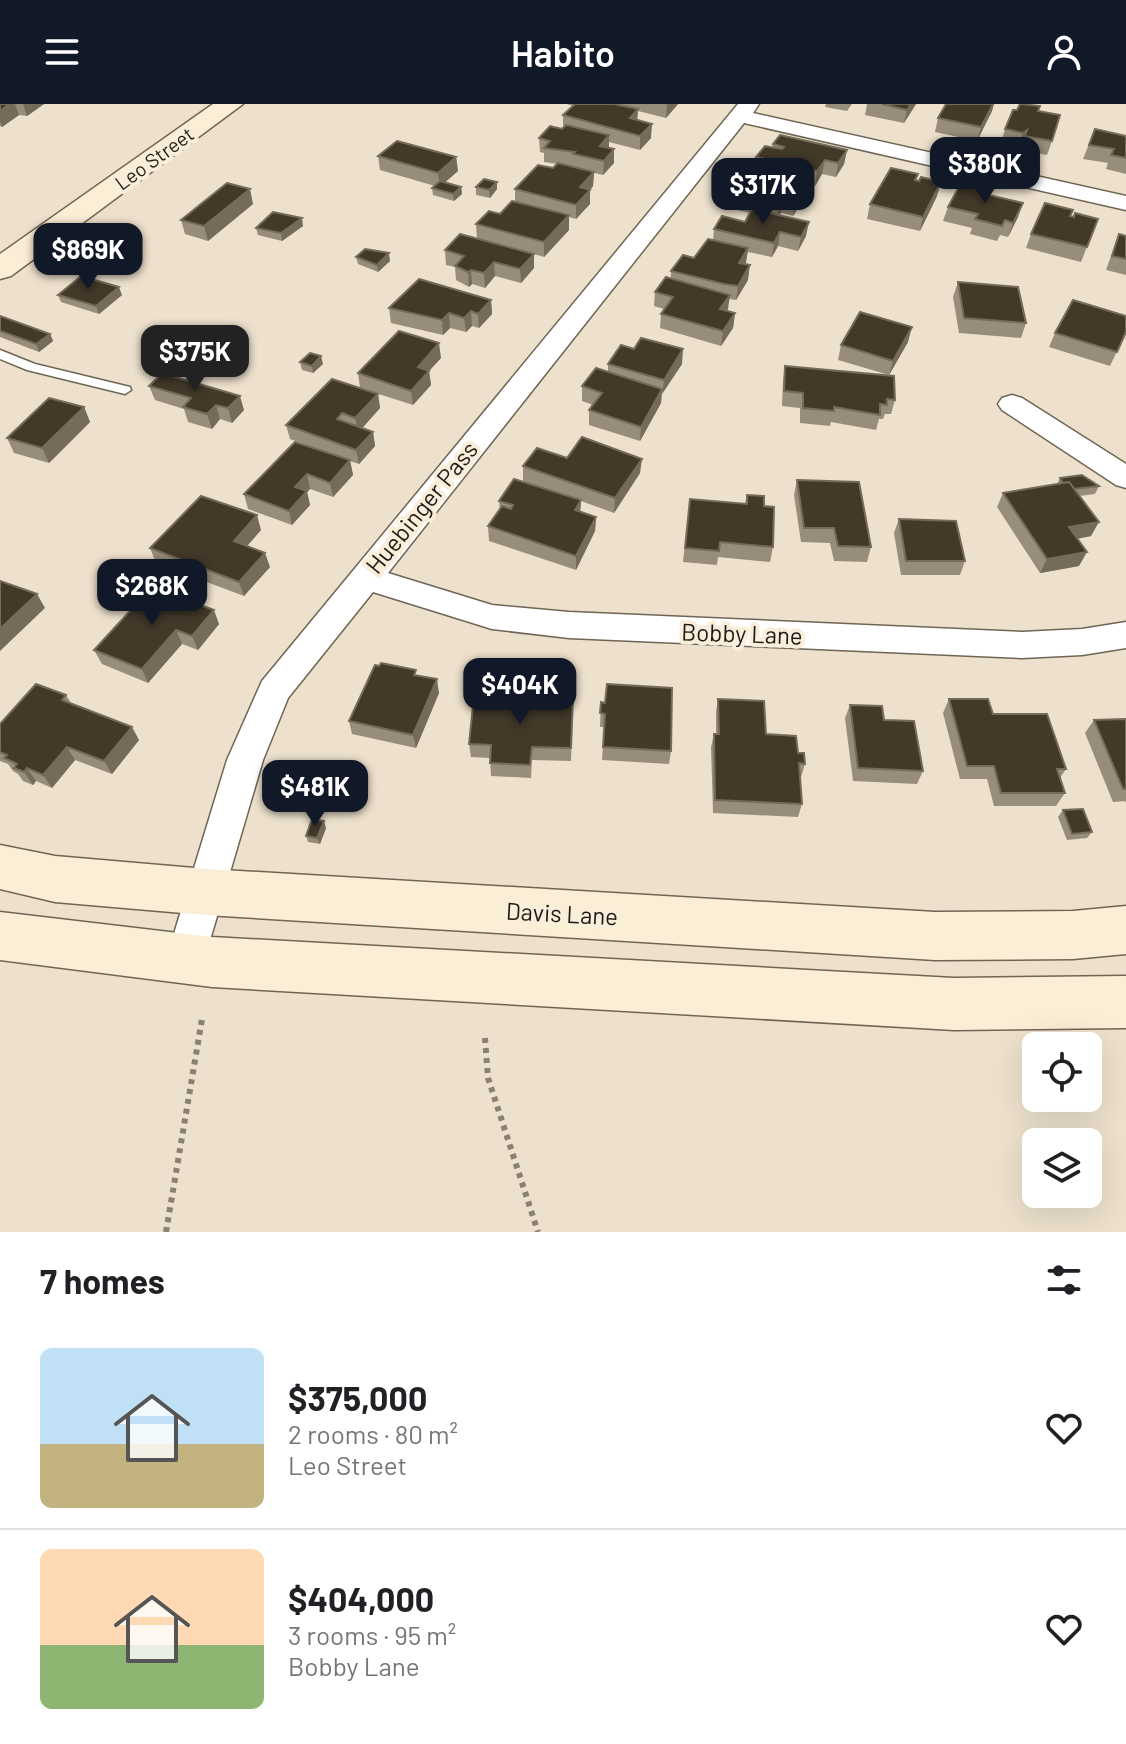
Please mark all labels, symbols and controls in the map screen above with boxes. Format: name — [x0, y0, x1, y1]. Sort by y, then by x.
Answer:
icon: menu — [40, 30, 84, 74]
icon: person — [1042, 30, 1086, 74]
text: Habito — [511, 31, 615, 74]
street label: Leo Street — [110, 121, 198, 195]
pin: $380K — [929, 137, 1041, 205]
text: $380K — [948, 147, 1022, 178]
pin: $317K — [707, 158, 819, 226]
text: $317K — [729, 168, 797, 199]
pin: $869K — [32, 223, 144, 291]
text: $869K — [52, 233, 124, 264]
pin: $375K — [139, 325, 251, 393]
text: $375K — [159, 335, 231, 366]
street label: Huebinger Pass — [359, 435, 483, 579]
pin: $268K — [96, 559, 208, 627]
text: $268K — [115, 569, 189, 600]
street label: Bobby Lane — [681, 616, 803, 650]
pin: $404K — [464, 658, 576, 726]
text: $404K — [481, 668, 559, 699]
pin: $481K — [259, 760, 371, 828]
text: $481K — [280, 770, 350, 801]
street label: Davis Lane — [505, 896, 619, 930]
map controls — [1022, 1032, 1102, 1208]
button: locate — [1022, 1032, 1102, 1112]
button: layers — [1022, 1128, 1102, 1208]
icon: filters — [1042, 1258, 1086, 1302]
text: 7 homes — [40, 1260, 165, 1301]
text: $375,000 — [288, 1377, 427, 1418]
icon: home — [104, 1380, 200, 1476]
icon: heart — [1042, 1406, 1086, 1450]
text: 2 rooms · 80 m² — [288, 1418, 458, 1449]
text: Leo Street — [288, 1449, 407, 1480]
text: $404,000 — [288, 1578, 434, 1619]
icon: home — [104, 1581, 200, 1677]
icon: heart — [1042, 1607, 1086, 1651]
text: 3 rooms · 95 m² — [288, 1619, 456, 1650]
text: Bobby Lane — [288, 1650, 420, 1681]

